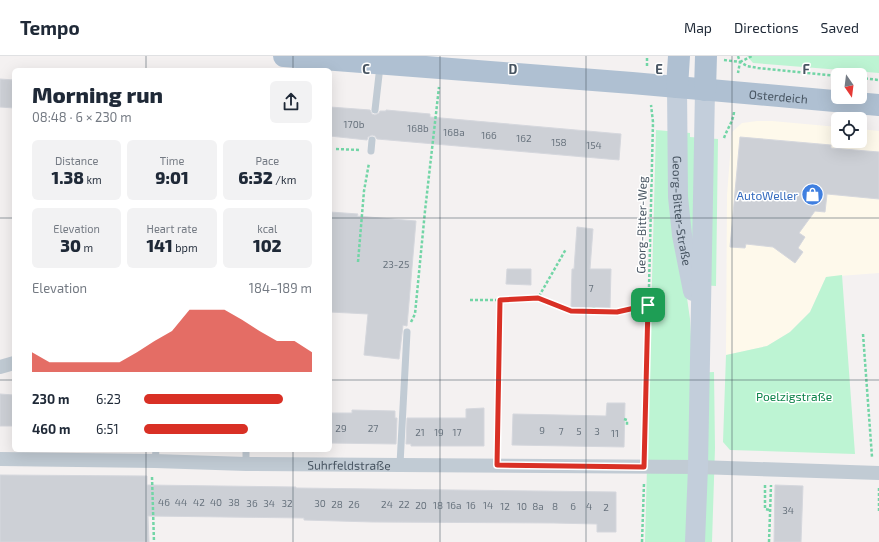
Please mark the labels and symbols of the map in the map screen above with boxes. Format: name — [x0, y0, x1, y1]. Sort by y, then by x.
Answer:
text: C — [362, 61, 370, 77]
text: D — [509, 61, 518, 77]
text: E — [655, 61, 663, 77]
text: F — [802, 61, 810, 77]
north arrow — [831, 68, 867, 104]
street label: Osterdeich — [748, 86, 808, 106]
house number: 170b — [344, 118, 365, 130]
house number: 168b — [407, 122, 429, 134]
house number: 168a — [443, 126, 465, 138]
house number: 166 — [481, 129, 497, 141]
house number: 162 — [516, 132, 532, 144]
house number: 158 — [551, 136, 567, 148]
house number: 154 — [586, 139, 602, 151]
street label: Georg-Bitter-Straße — [671, 156, 695, 267]
street label: Georg-Bitter-Weg — [633, 176, 649, 274]
shop icon: AutoWeller — [800, 182, 826, 208]
place label: AutoWeller — [737, 188, 798, 202]
house number: 23-25 — [383, 258, 409, 270]
house number: 7 — [588, 282, 594, 294]
pin — [631, 288, 665, 322]
park label: Poelzigstraße — [756, 389, 832, 403]
house number: 29 — [335, 422, 347, 434]
house number: 27 — [368, 422, 378, 434]
house number: 9 — [539, 424, 545, 436]
house number: 7 — [558, 425, 564, 437]
house number: 5 — [576, 425, 582, 437]
house number: 3 — [594, 425, 600, 437]
house number: 21 — [415, 426, 425, 438]
house number: 19 — [434, 426, 444, 438]
house number: 17 — [452, 426, 462, 438]
house number: 11 — [611, 427, 619, 439]
street label: Suhrfeldstraße — [307, 457, 391, 472]
house number: 46 — [158, 496, 170, 508]
house number: 44 — [175, 496, 187, 508]
house number: 42 — [193, 496, 205, 508]
house number: 40 — [210, 496, 222, 508]
house number: 38 — [228, 496, 240, 508]
house number: 36 — [246, 497, 258, 509]
house number: 34 — [263, 497, 275, 509]
house number: 32 — [281, 497, 293, 509]
house number: 30 — [314, 497, 326, 509]
house number: 28 — [331, 498, 343, 510]
house number: 26 — [348, 498, 360, 510]
house number: 24 — [381, 498, 393, 510]
house number: 22 — [398, 498, 410, 510]
house number: 20 — [415, 499, 427, 511]
house number: 18 — [433, 499, 443, 511]
house number: 16a — [446, 499, 462, 511]
house number: 16 — [466, 499, 476, 511]
house number: 14 — [483, 499, 493, 511]
house number: 12 — [500, 500, 510, 512]
house number: 10 — [517, 500, 527, 512]
house number: 8a — [532, 500, 544, 512]
house number: 8 — [552, 500, 558, 512]
house number: 6 — [570, 500, 576, 512]
house number: 4 — [586, 500, 592, 512]
house number: 2 — [603, 501, 609, 513]
house number: 34 — [782, 504, 794, 516]

